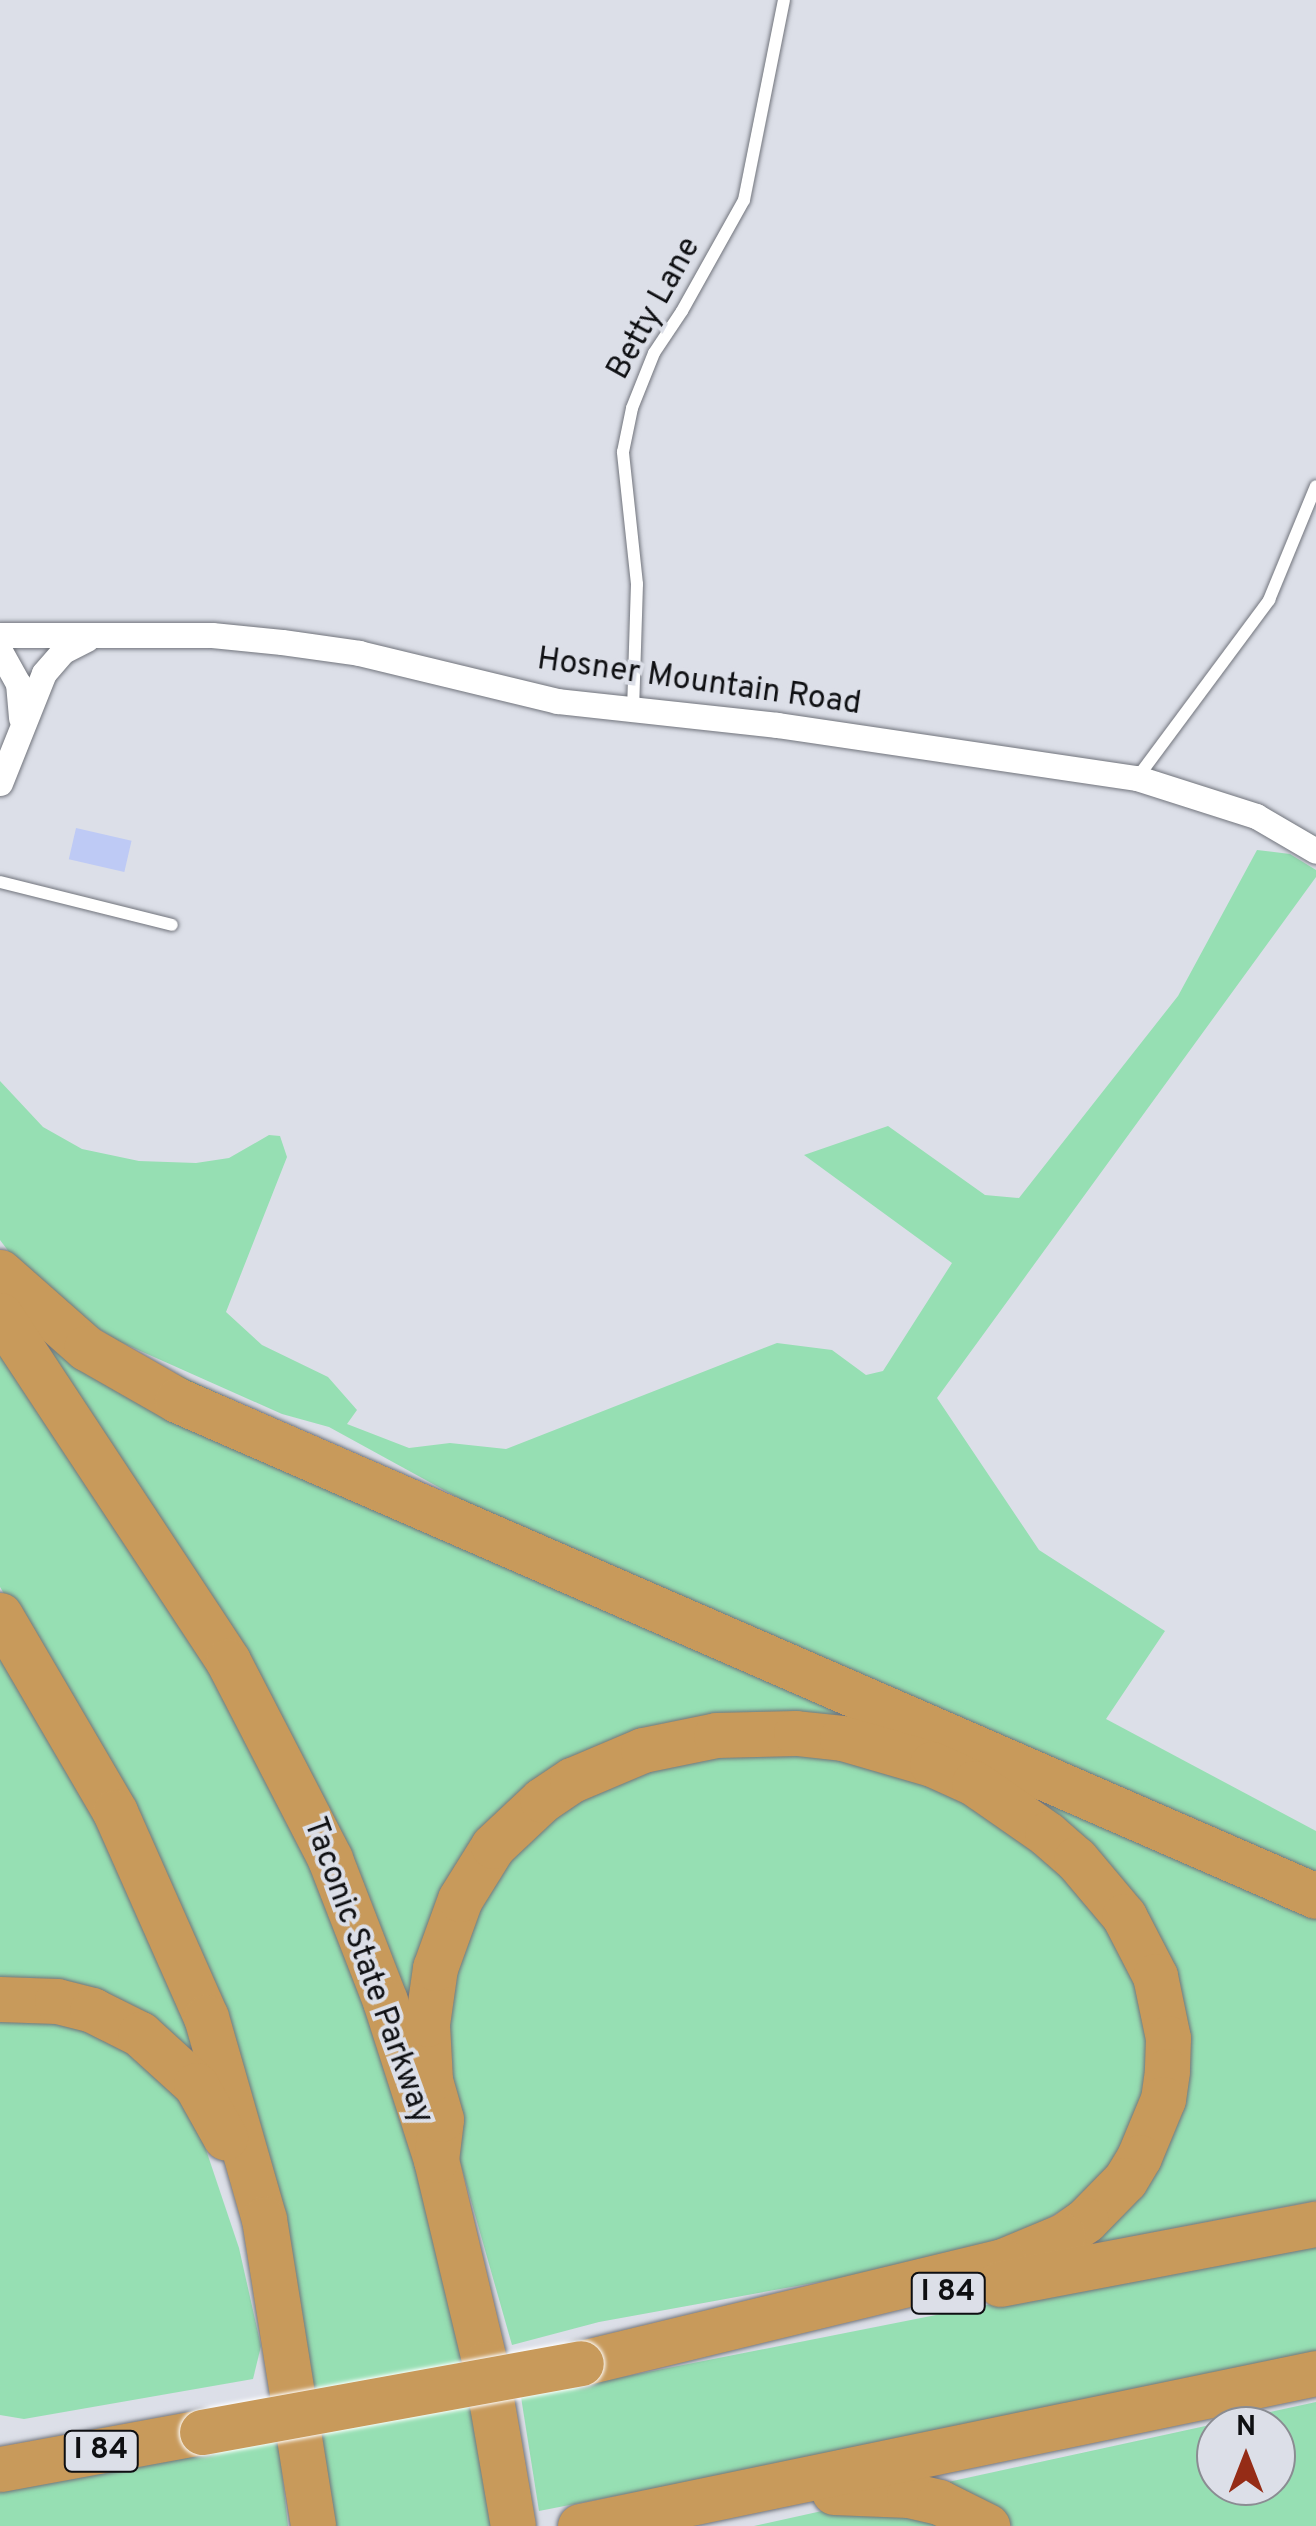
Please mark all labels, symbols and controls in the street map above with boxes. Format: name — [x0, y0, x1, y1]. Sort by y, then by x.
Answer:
street label: Betty Lane — [600, 231, 710, 387]
street label: Hosner Mountain Road — [535, 641, 863, 725]
street label: Taconic State Parkway — [294, 1813, 440, 2129]
road number: I 84 — [910, 2268, 986, 2318]
north arrow — [1196, 2406, 1296, 2506]
text: N — [1236, 2410, 1256, 2446]
road number: I 84 — [64, 2426, 138, 2476]

